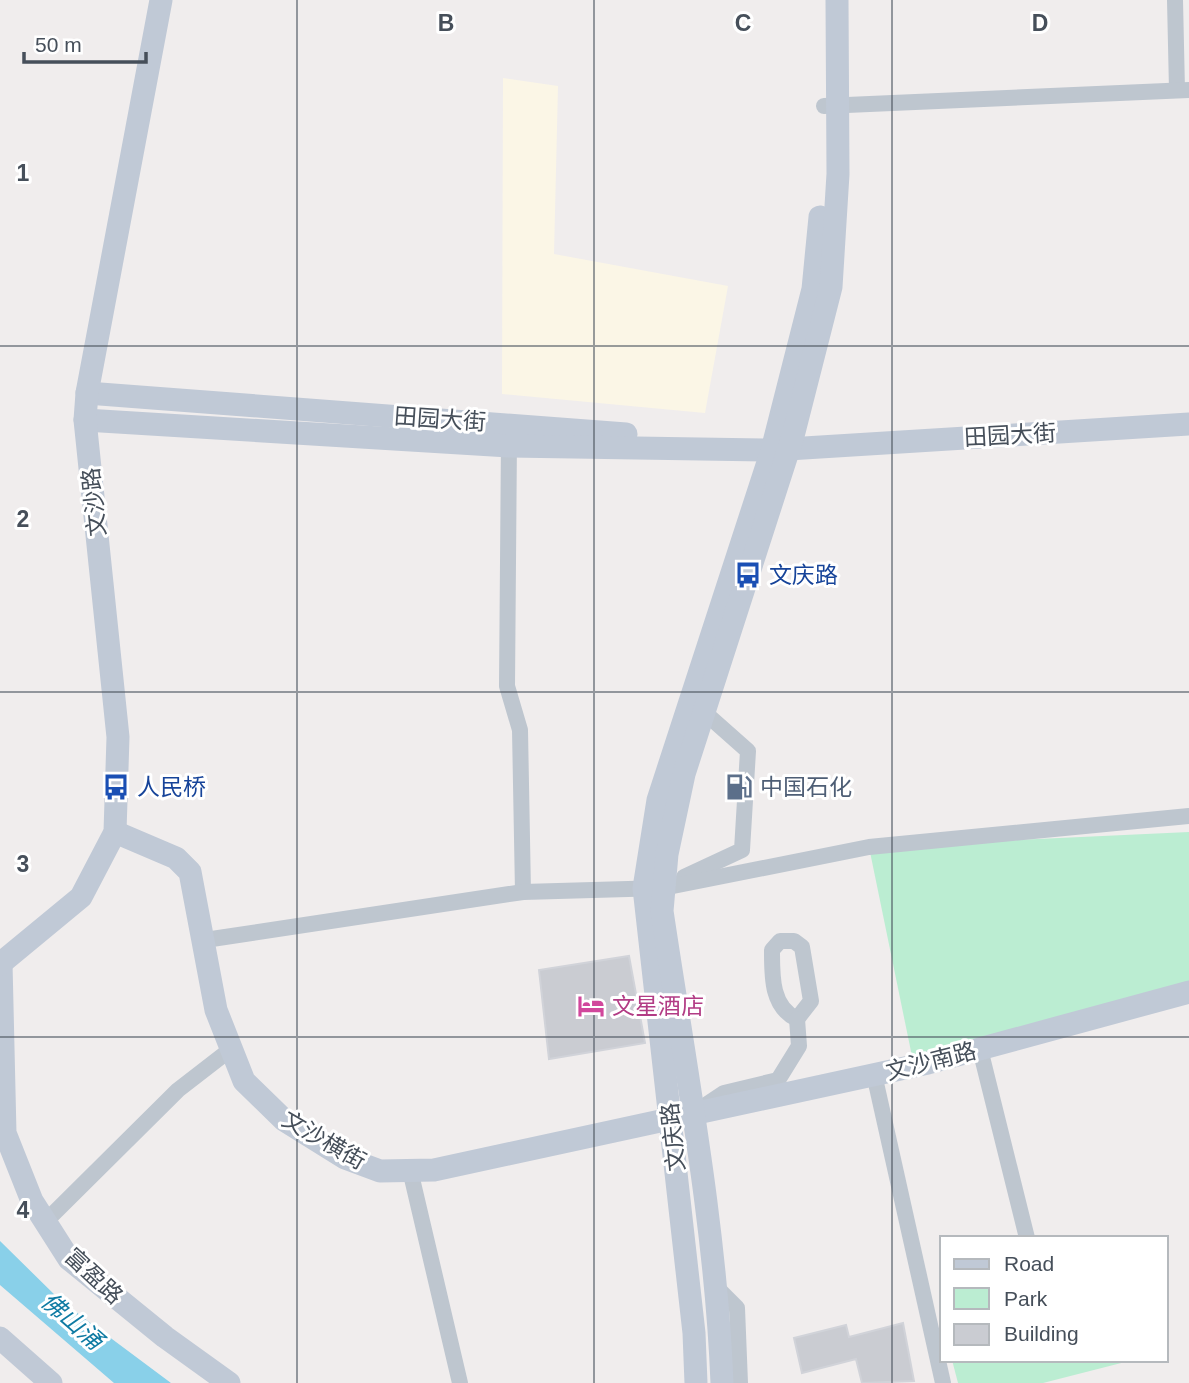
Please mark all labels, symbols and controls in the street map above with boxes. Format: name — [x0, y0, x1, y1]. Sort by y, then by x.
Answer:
text: B — [438, 10, 454, 36]
text: C — [735, 10, 751, 36]
text: D — [1032, 10, 1048, 36]
scale bar — [24, 21, 147, 65]
text: 50 m — [35, 33, 82, 56]
text: 1 — [17, 160, 30, 186]
street label: 田园大街 — [393, 403, 487, 435]
street label: 田园大街 — [963, 420, 1057, 450]
street label: 文沙路 — [77, 466, 111, 538]
text: 2 — [17, 506, 29, 532]
bus stop icon: 文庆路 — [733, 560, 763, 590]
place label: 文庆路 — [769, 562, 838, 588]
bus stop icon: 人民桥 — [101, 772, 131, 802]
fuel station icon: 中国石化 — [724, 772, 754, 802]
place label: 人民桥 — [137, 774, 206, 800]
place label: 中国石化 — [760, 774, 852, 800]
text: 3 — [17, 851, 29, 877]
hotel icon: 文星酒店 — [576, 991, 606, 1021]
place label: 文星酒店 — [612, 993, 704, 1019]
street label: 文沙南路 — [883, 1037, 979, 1085]
street label: 文庆路 — [656, 1101, 690, 1173]
street label: 文沙横街 — [278, 1106, 370, 1174]
text: 4 — [17, 1197, 30, 1223]
legend — [940, 1236, 1168, 1362]
street label: 富盈路 — [60, 1243, 128, 1309]
text: Road — [1004, 1252, 1054, 1275]
water label: 佛山涌 — [36, 1287, 111, 1356]
text: Park — [1004, 1287, 1048, 1310]
text: Building — [1004, 1322, 1079, 1345]

